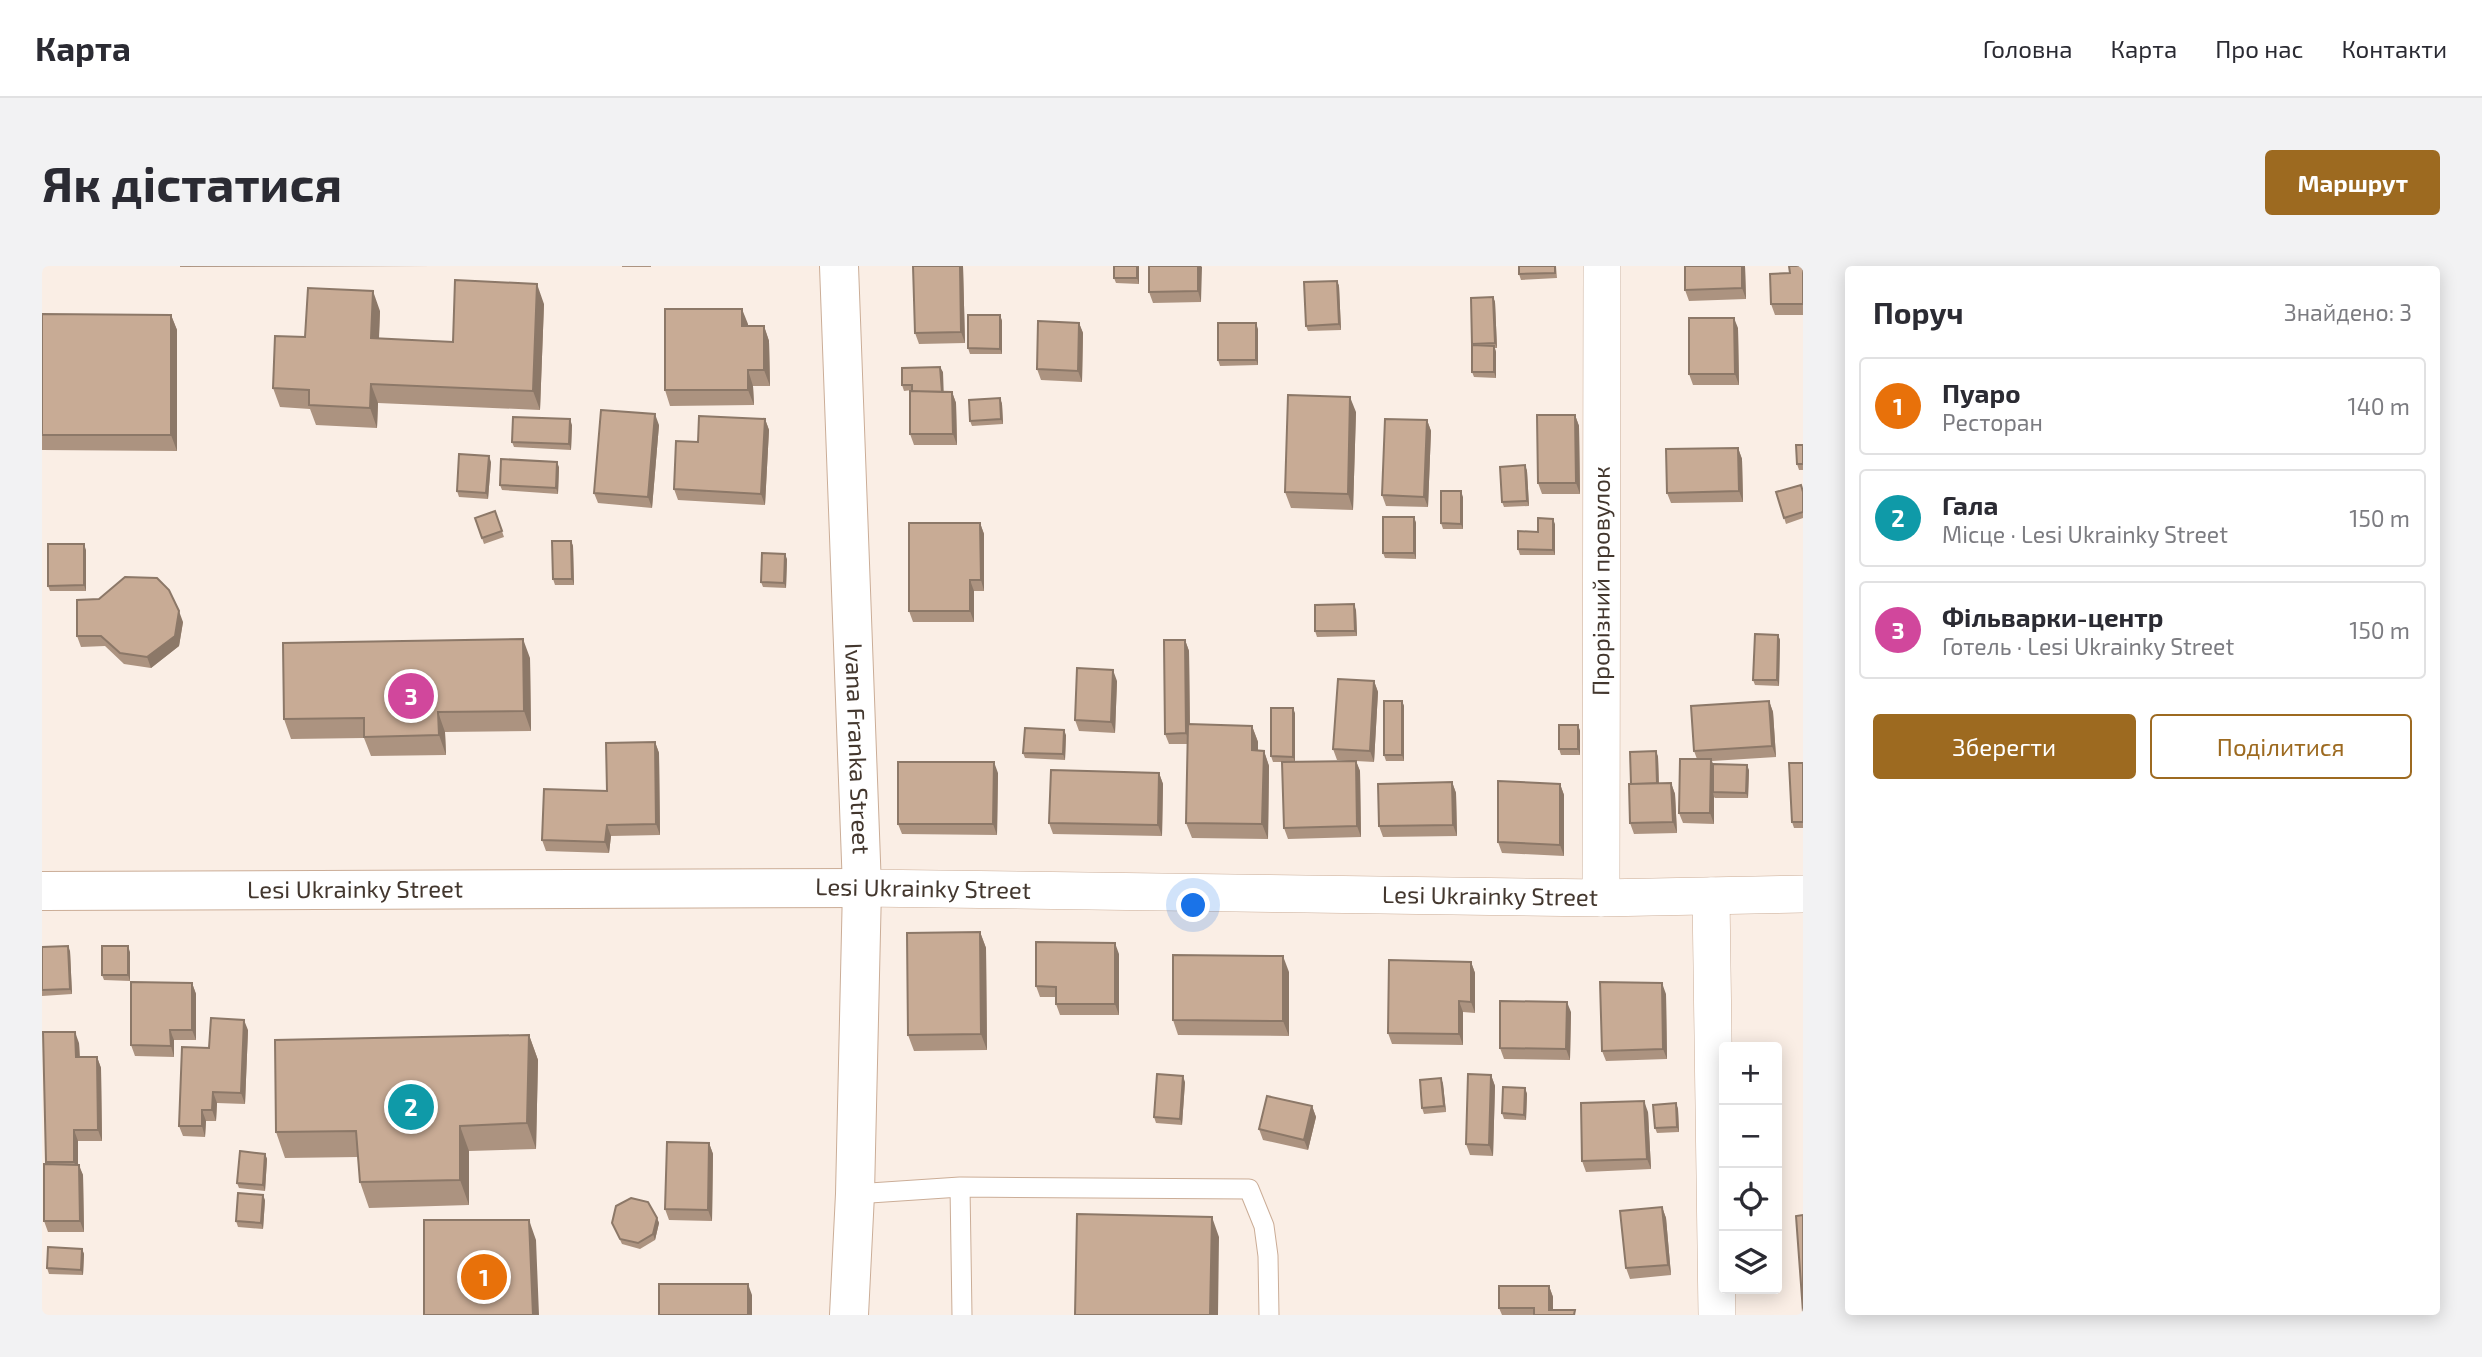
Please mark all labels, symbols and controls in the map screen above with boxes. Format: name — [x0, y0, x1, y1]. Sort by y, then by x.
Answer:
text: Карта — [35, 28, 131, 68]
text: Головна — [1983, 34, 2073, 63]
text: Карта — [2111, 34, 2177, 63]
text: Про нас — [2215, 34, 2303, 63]
text: Контакти — [2341, 34, 2447, 63]
button: Маршрут — [2265, 150, 2440, 215]
text: Як дістатися — [42, 153, 342, 212]
text: Поруч — [1873, 294, 1963, 330]
text: Знайдено: 3 — [2284, 298, 2412, 326]
text: Пуаро — [1942, 377, 2021, 408]
text: 1 — [1893, 392, 1903, 420]
text: 140 m — [2348, 392, 2410, 420]
text: Ресторан — [1942, 408, 2043, 436]
street label: Прорізний провулок — [1585, 466, 1616, 696]
text: Гала — [1942, 489, 1998, 520]
text: 2 — [1891, 504, 1905, 532]
text: 150 m — [2349, 504, 2410, 532]
text: Місце · Lesi Ukrainky Street — [1942, 520, 2228, 548]
text: Фільварки-центр — [1942, 601, 2163, 632]
text: 3 — [1891, 616, 1905, 644]
text: 150 m — [2349, 616, 2410, 644]
text: Готель · Lesi Ukrainky Street — [1942, 632, 2234, 660]
street label: Ivana Franka Street — [840, 642, 877, 855]
pin: 3 — [388, 670, 434, 722]
button: Зберегти — [1873, 714, 2136, 779]
button: Поділитися — [2150, 714, 2412, 779]
street label: Lesi Ukrainky Street — [815, 871, 1031, 904]
street label: Lesi Ukrainky Street — [247, 873, 463, 903]
street label: Lesi Ukrainky Street — [1382, 879, 1598, 911]
your location — [1176, 888, 1210, 922]
map controls — [1719, 1042, 1782, 1294]
button: + — [1719, 1042, 1782, 1105]
pin: 2 — [388, 1081, 434, 1133]
button: − — [1719, 1105, 1782, 1168]
button: locate — [1719, 1168, 1782, 1231]
button: layers — [1719, 1231, 1782, 1294]
pin: 1 — [461, 1251, 507, 1303]

